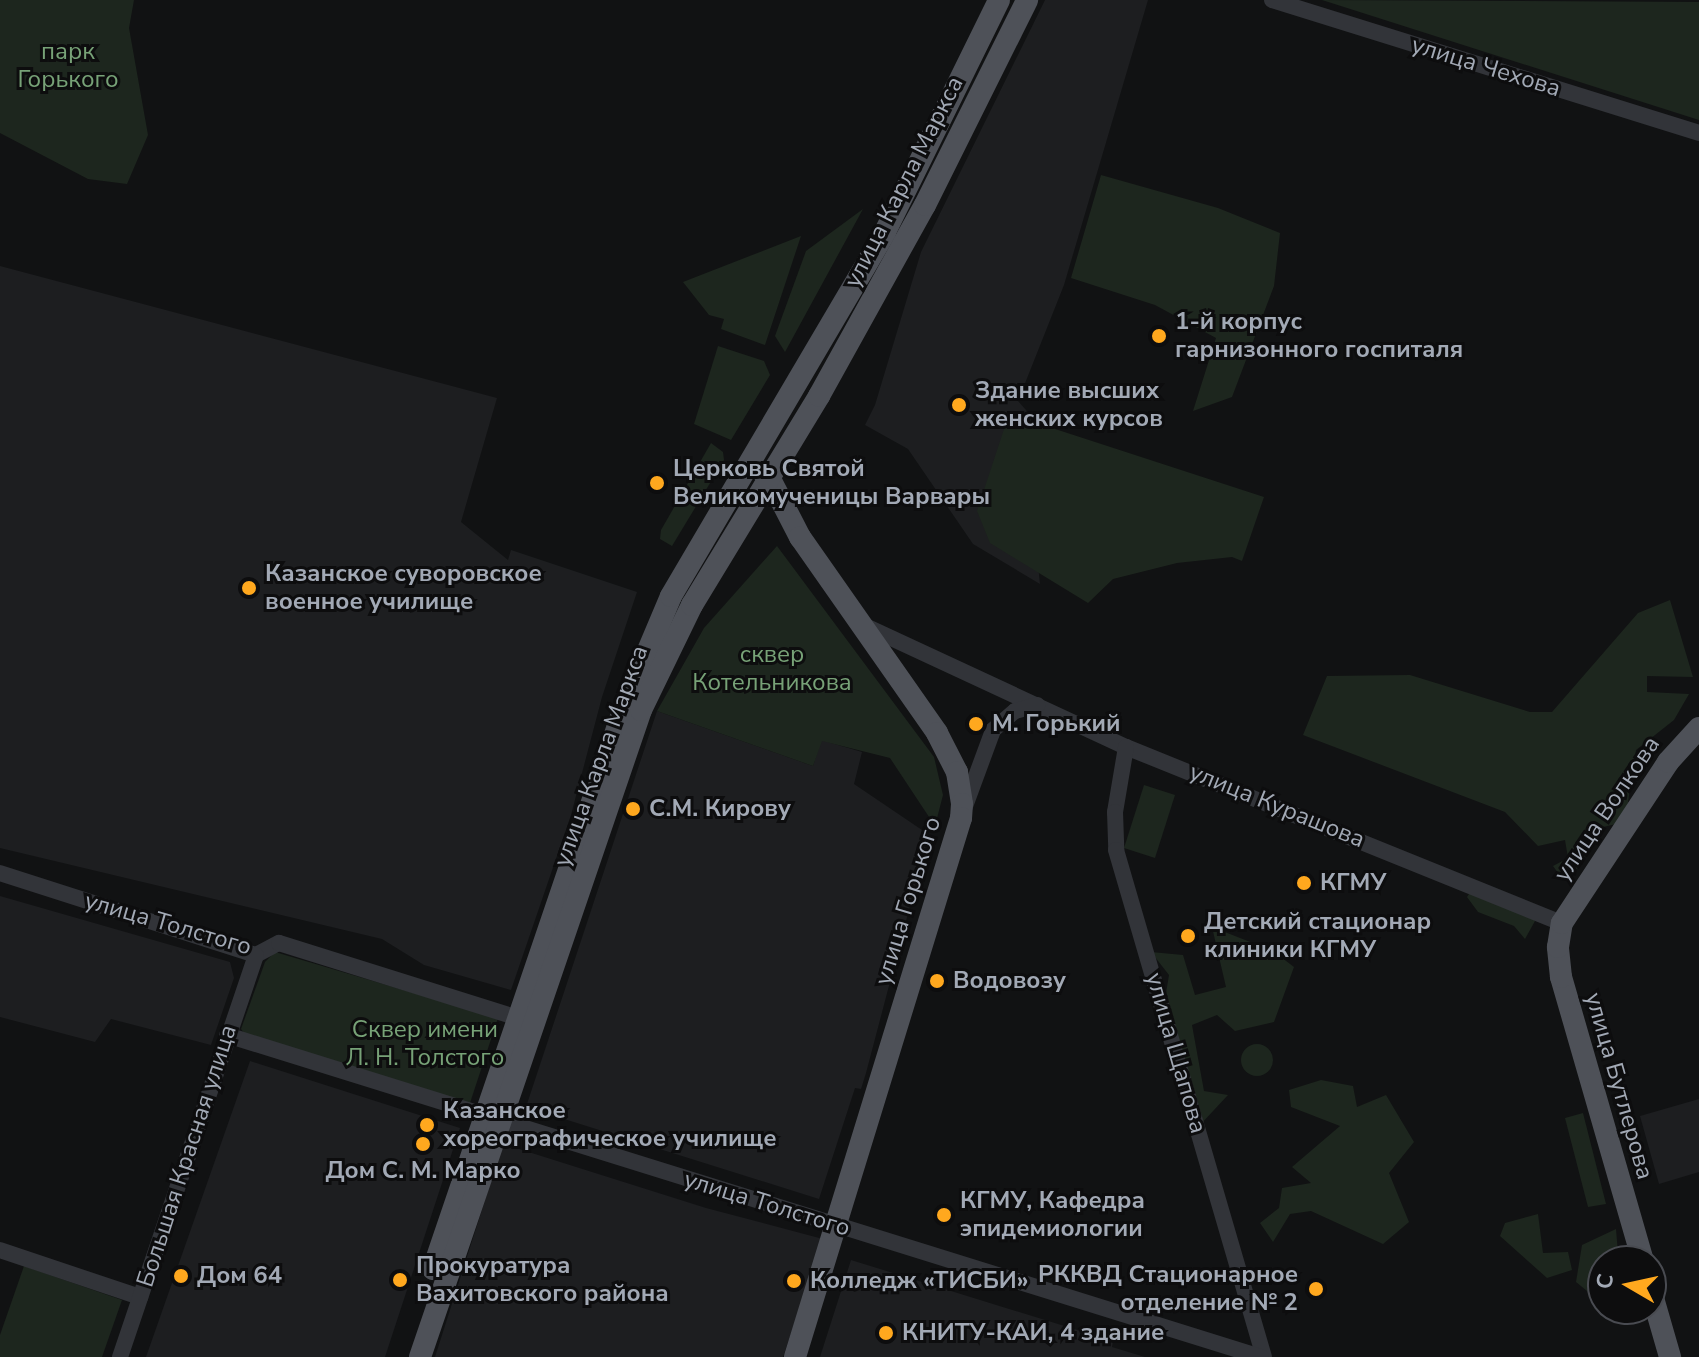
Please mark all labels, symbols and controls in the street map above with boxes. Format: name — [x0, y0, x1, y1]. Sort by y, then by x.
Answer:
street label: улица Чехова — [1408, 31, 1564, 103]
park label: парк Горького — [17, 38, 119, 94]
street label: улица Карла Маркса — [838, 72, 970, 292]
place label: 1-й корпус гарнизонного госпиталя — [1175, 308, 1463, 364]
marker: 1-й корпус гарнизонного госпиталя — [1150, 327, 1168, 345]
place label: Здание высших женских курсов — [975, 377, 1163, 433]
marker: Здание высших женских курсов — [950, 396, 968, 414]
place label: Церковь Святой Великомученицы Варвары — [673, 455, 990, 511]
marker: Церковь Святой Великомученицы Варвары — [648, 474, 666, 492]
place label: Казанское суворовское военное училище — [265, 560, 542, 616]
marker: Казанское суворовское военное училище — [240, 579, 258, 597]
park label: сквер Котельникова — [692, 641, 852, 697]
street label: улица Карла Маркса — [548, 642, 654, 870]
place label: М. Горький — [992, 710, 1120, 738]
marker: М. Горький — [967, 715, 985, 733]
street label: улица Волкова — [1548, 731, 1666, 887]
street label: улица Курашова — [1185, 758, 1369, 854]
place label: С.М. Кирову — [649, 795, 791, 823]
marker: С.М. Кирову — [624, 800, 642, 818]
street label: улица Горького — [869, 814, 947, 988]
place label: КГМУ — [1320, 869, 1386, 897]
marker: КГМУ — [1295, 874, 1313, 892]
street label: улица Толстого — [81, 886, 255, 962]
place label: Детский стационар клиники КГМУ — [1204, 908, 1431, 964]
marker: Детский стационар клиники КГМУ — [1179, 927, 1197, 945]
place label: Водовозу — [953, 967, 1066, 995]
street label: улица Щапова — [1139, 969, 1213, 1137]
marker: Водовозу — [928, 972, 946, 990]
street label: улица Бутлерова — [1579, 989, 1659, 1183]
park label: Сквер имени Л. Н. Толстого — [346, 1016, 504, 1072]
street label: Большая Красная улица — [131, 1021, 243, 1291]
place label: Казанское хореографическое училище — [443, 1097, 777, 1153]
marker: Казанское хореографическое училище — [418, 1116, 436, 1134]
marker: Дом С. М. Марко — [414, 1135, 432, 1153]
place label: Дом С. М. Марко — [325, 1157, 521, 1185]
street label: улица Толстого — [680, 1165, 854, 1243]
place label: КГМУ, Кафедра эпидемиологии — [960, 1187, 1145, 1243]
marker: КГМУ, Кафедра эпидемиологии — [935, 1206, 953, 1224]
north arrow — [1587, 1245, 1667, 1325]
place label: Прокуратура Вахитовского района — [416, 1252, 669, 1308]
place label: РККВД Стационарное отделение № 2 — [1038, 1261, 1298, 1317]
place label: Дом 64 — [197, 1262, 282, 1290]
marker: Дом 64 — [172, 1267, 190, 1285]
place label: Колледж «ТИСБИ» — [810, 1267, 1029, 1295]
marker: Прокуратура Вахитовского района — [391, 1271, 409, 1289]
marker: Колледж «ТИСБИ» — [785, 1272, 803, 1290]
text: С — [1589, 1272, 1621, 1291]
marker: РККВД Стационарное отделение № 2 — [1305, 1278, 1327, 1300]
place label: КНИТУ-КАИ, 4 здание — [902, 1319, 1164, 1347]
marker: КНИТУ-КАИ, 4 здание — [877, 1324, 895, 1342]

